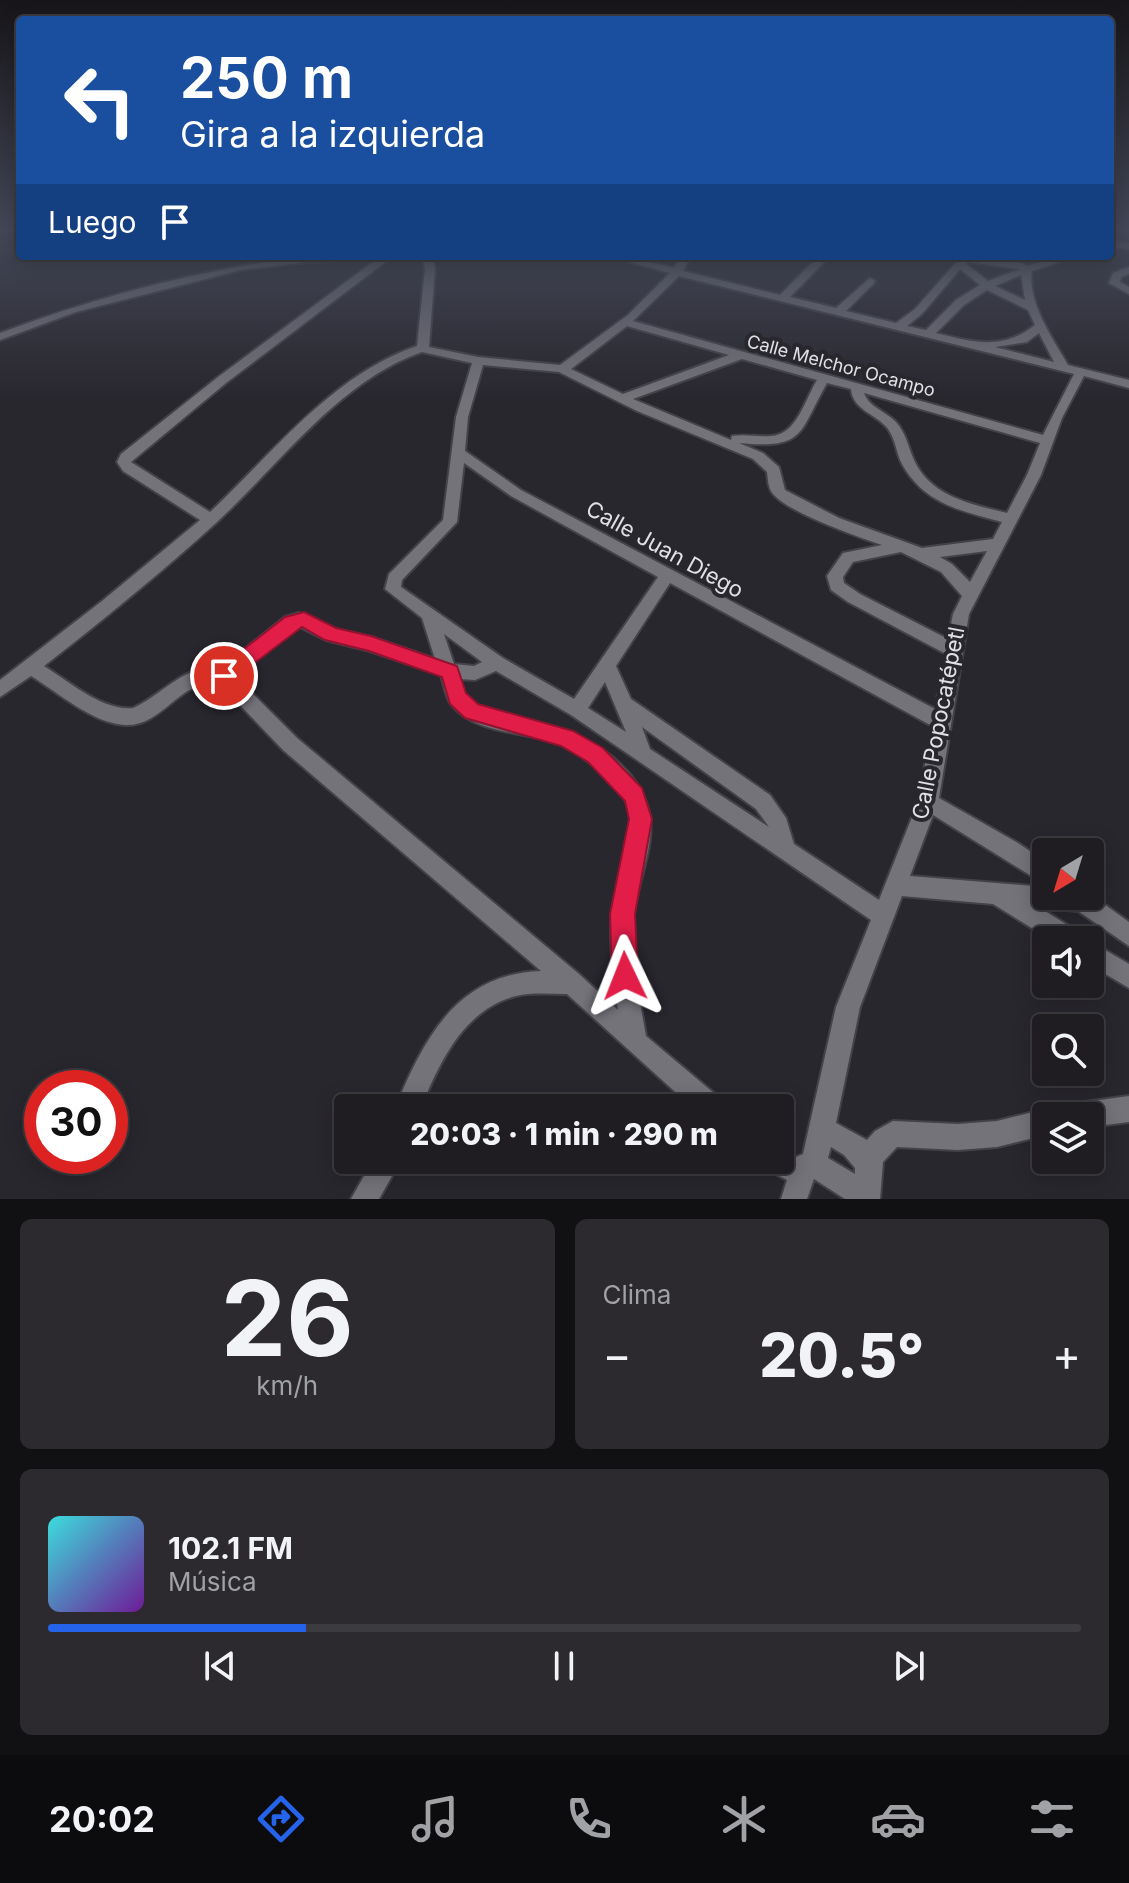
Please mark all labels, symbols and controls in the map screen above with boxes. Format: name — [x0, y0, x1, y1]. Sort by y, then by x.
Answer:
text: 250 m — [180, 44, 353, 112]
icon: left — [48, 48, 152, 152]
text: Gira a la izquierda — [180, 112, 485, 156]
icon: arrive — [153, 200, 197, 244]
text: Luego — [48, 204, 137, 240]
street label: Calle Melchor Ocampo — [745, 330, 938, 401]
street label: Calle Juan Diego — [582, 495, 748, 603]
street label: Calle Popocatépetl — [907, 624, 969, 822]
pin — [190, 642, 258, 710]
icon: arrive — [202, 654, 246, 698]
north arrow — [1032, 838, 1104, 910]
map controls — [1032, 838, 1104, 1174]
button: sound — [1032, 926, 1104, 998]
position arrow — [583, 934, 667, 1018]
button: search — [1032, 1014, 1104, 1086]
speed limit sign: 30 — [24, 1070, 128, 1174]
button: layers — [1032, 1102, 1104, 1174]
text: 20:03 · 1 min · 290 m — [410, 1116, 718, 1152]
text: 26 — [221, 1255, 354, 1381]
text: Clima — [603, 1279, 671, 1310]
text: 20.5° — [759, 1319, 924, 1391]
text: − — [603, 1328, 632, 1382]
text: + — [1052, 1328, 1081, 1382]
text: km/h — [256, 1370, 318, 1401]
text: 102.1 FM — [168, 1530, 293, 1566]
text: Música — [168, 1566, 257, 1597]
icon: previous — [198, 1644, 242, 1688]
icon: pause — [542, 1644, 586, 1688]
icon: next — [887, 1644, 931, 1688]
icon: directions — [253, 1791, 309, 1847]
icon: music — [407, 1791, 463, 1847]
icon: phone — [561, 1791, 617, 1847]
icon: climate — [716, 1791, 772, 1847]
icon: car — [870, 1791, 926, 1847]
icon: filters — [1024, 1791, 1080, 1847]
text: 20:02 — [49, 1797, 155, 1841]

